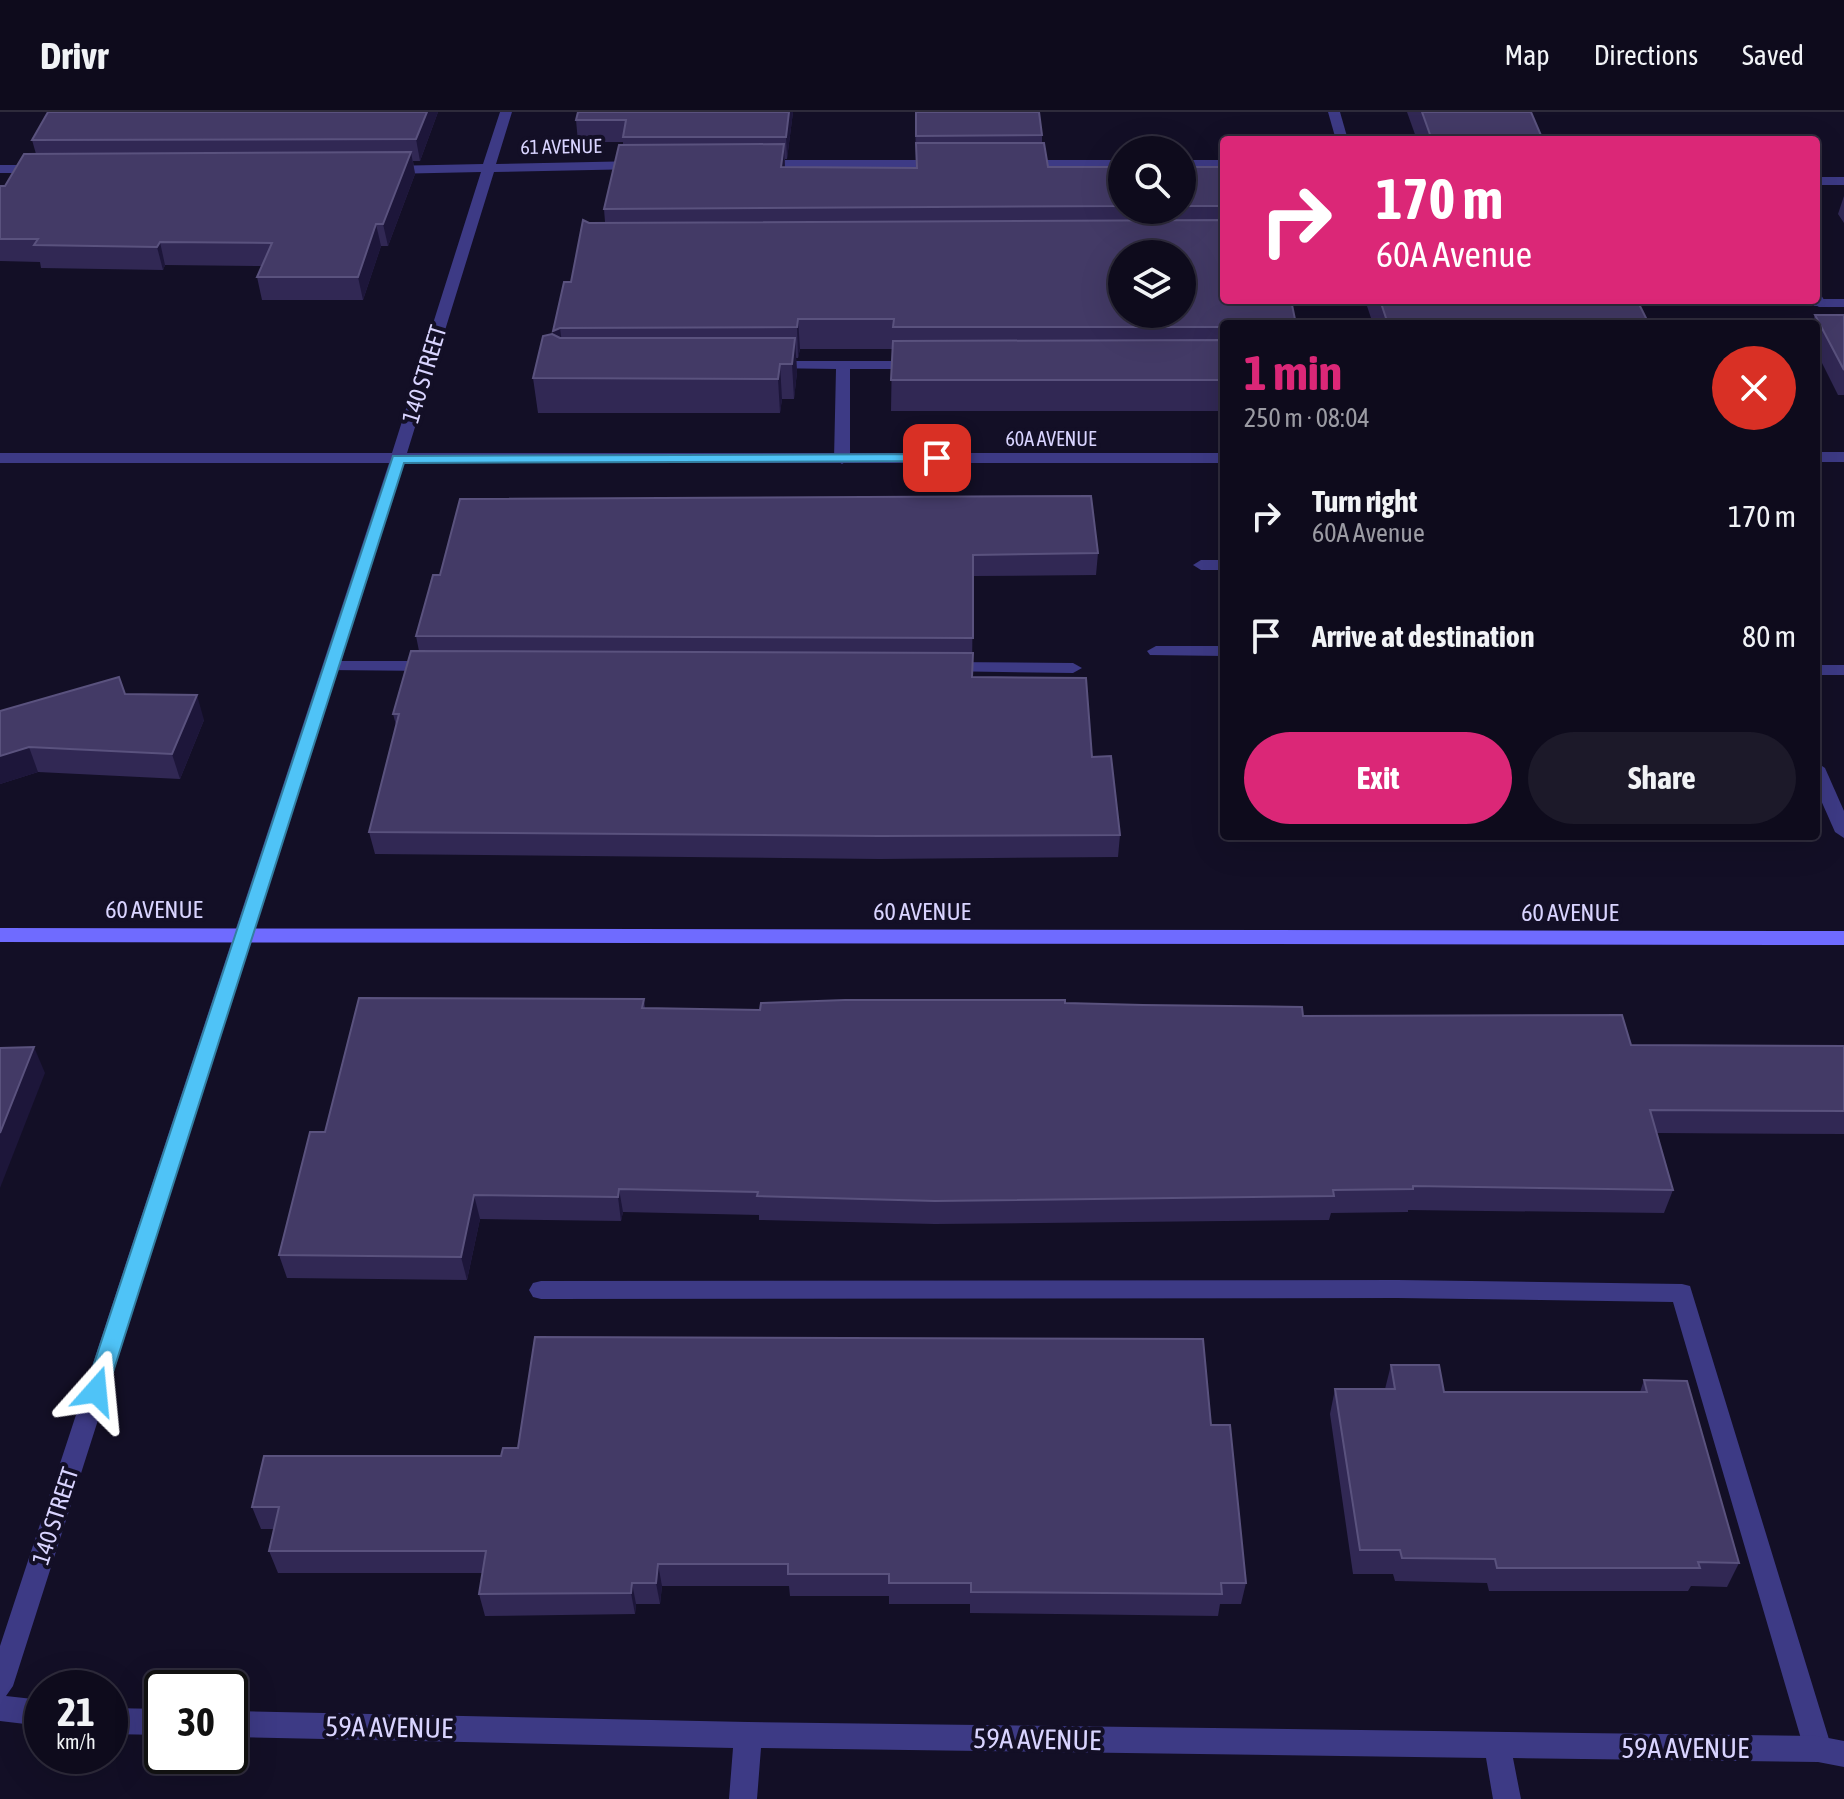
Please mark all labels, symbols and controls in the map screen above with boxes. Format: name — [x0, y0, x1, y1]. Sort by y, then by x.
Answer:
text: Drivr — [40, 34, 108, 77]
text: Map — [1505, 39, 1550, 71]
text: Directions — [1594, 39, 1698, 71]
text: Saved — [1742, 39, 1804, 71]
street label: 61 AVENUE — [520, 134, 602, 158]
map controls — [1108, 136, 1196, 328]
button: search — [1108, 136, 1196, 224]
text: 170 m — [1376, 167, 1503, 231]
icon: right — [1244, 168, 1348, 272]
text: 60A Avenue — [1376, 233, 1532, 275]
button: layers — [1108, 240, 1196, 328]
street label: 140 STREET — [396, 321, 452, 426]
text: 1 min — [1244, 345, 1342, 400]
button: close — [1712, 346, 1796, 430]
text: 250 m · 08:04 — [1244, 403, 1370, 433]
pin — [903, 424, 971, 492]
street label: 60A AVENUE — [1005, 427, 1097, 450]
icon: arrive — [915, 436, 959, 480]
text: Turn right — [1312, 484, 1418, 518]
icon: right — [1244, 494, 1288, 538]
text: 170 m — [1728, 499, 1796, 533]
text: 60A Avenue — [1312, 518, 1425, 548]
icon: arrive — [1244, 614, 1288, 658]
text: Arrive at destination — [1312, 619, 1534, 653]
text: 80 m — [1742, 619, 1796, 653]
button: Exit — [1244, 732, 1512, 824]
button: Share — [1528, 732, 1796, 824]
street label: 60 AVENUE — [105, 896, 203, 923]
street label: 60 AVENUE — [873, 898, 971, 925]
street label: 60 AVENUE — [1521, 899, 1619, 926]
position arrow — [54, 1349, 138, 1433]
street label: 140 STREET — [27, 1463, 84, 1568]
speed limit sign: 30 — [144, 1670, 248, 1774]
text: 21 — [57, 1689, 95, 1734]
street label: 59A AVENUE — [325, 1710, 453, 1744]
street label: 59A AVENUE — [973, 1722, 1101, 1756]
text: km/h — [56, 1730, 96, 1753]
street label: 59A AVENUE — [1621, 1732, 1749, 1764]

